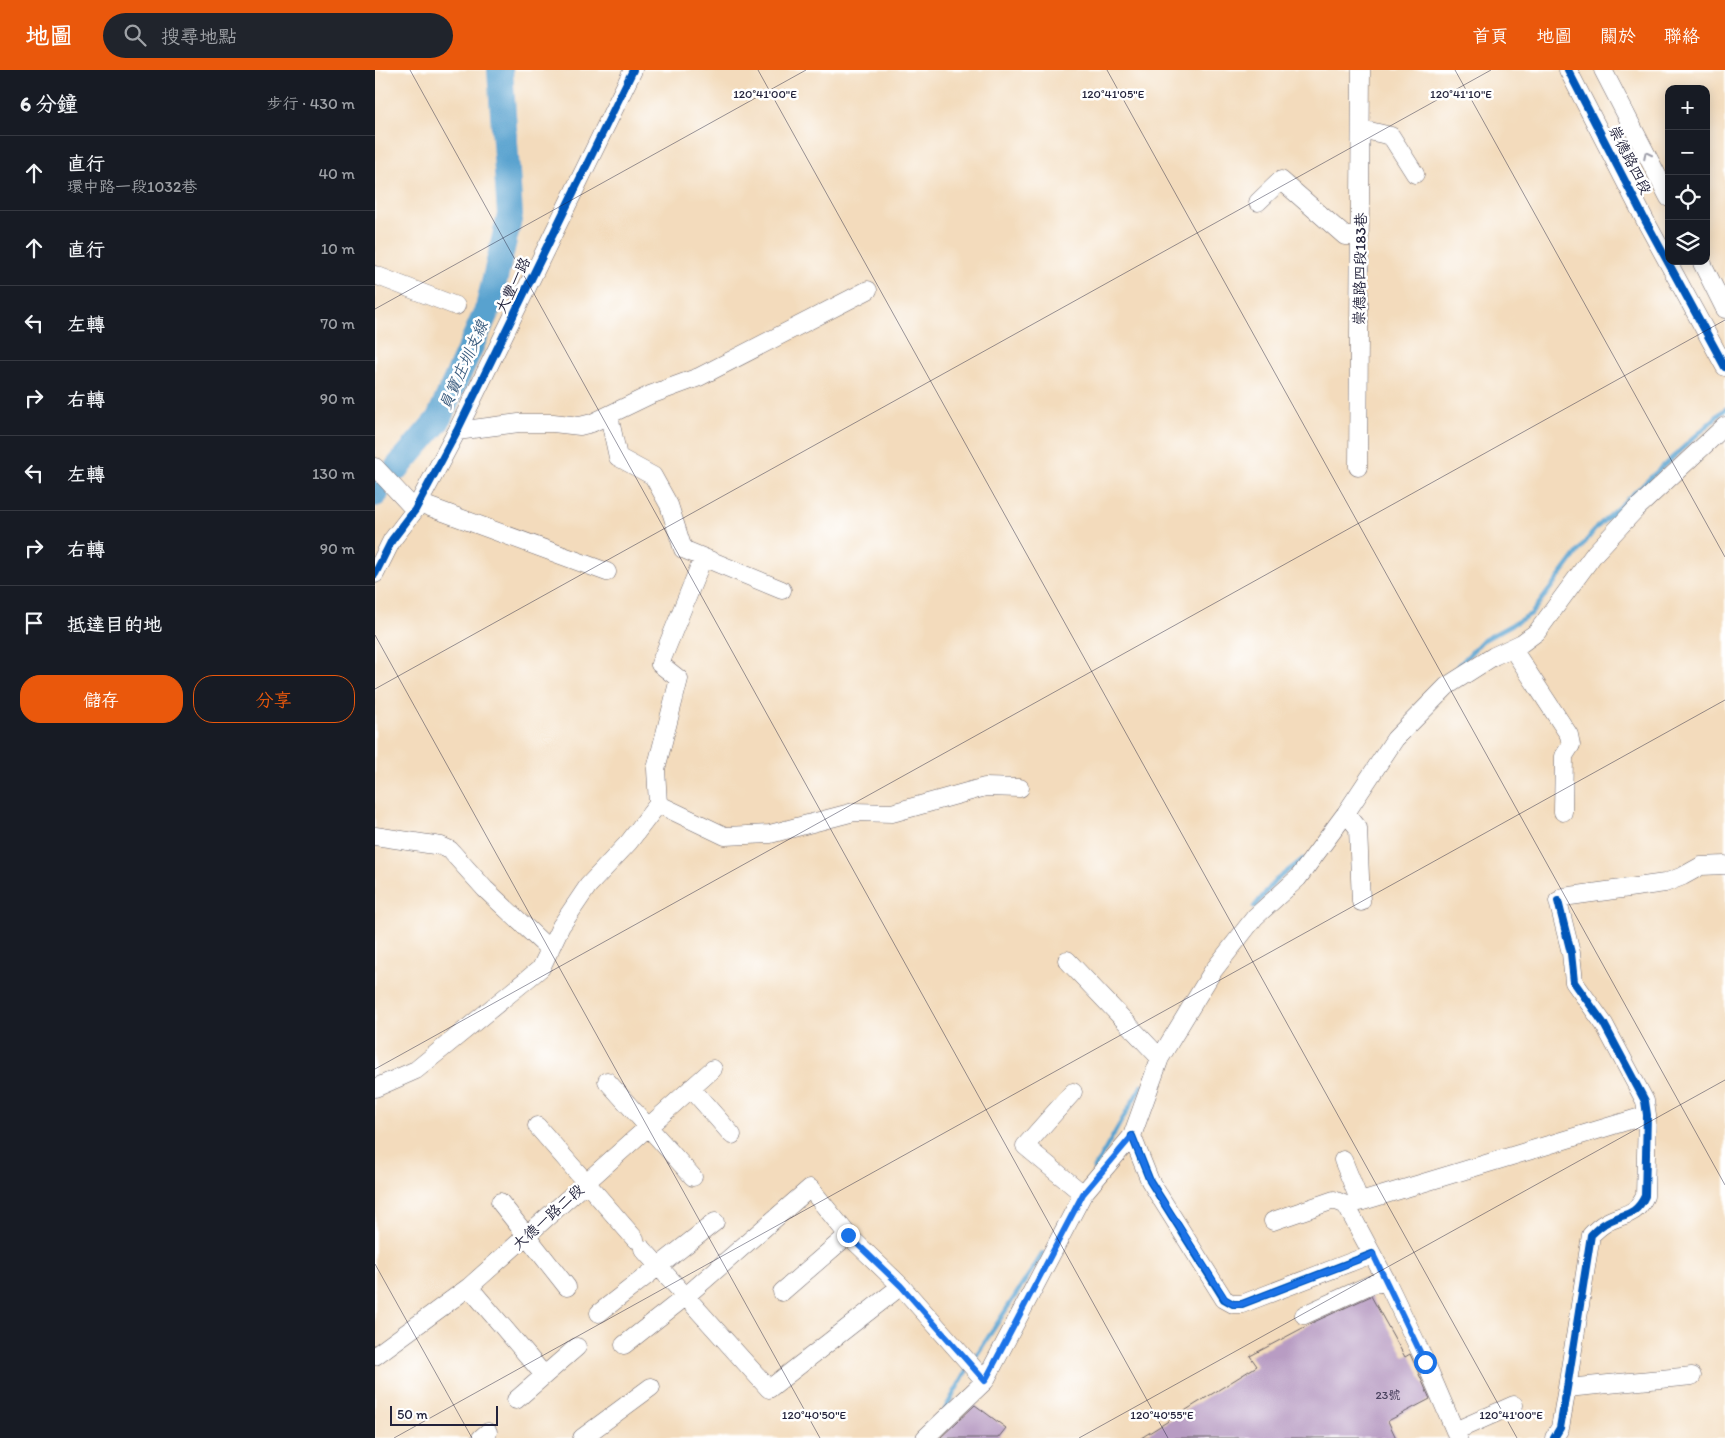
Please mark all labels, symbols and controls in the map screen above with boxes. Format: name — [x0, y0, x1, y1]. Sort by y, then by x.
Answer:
search box — [103, 13, 453, 58]
text: 地圖 — [25, 21, 73, 50]
icon: search — [121, 21, 149, 49]
text: 搜尋地點 — [161, 25, 237, 48]
text: 首頁 — [1472, 25, 1508, 47]
text: 地圖 — [1536, 25, 1572, 47]
text: 關於 — [1600, 25, 1636, 47]
text: 聯絡 — [1664, 25, 1700, 47]
map controls — [1665, 85, 1710, 265]
button: + — [1665, 85, 1710, 130]
text: 120°41'00"E — [733, 87, 797, 101]
text: 120°41'05"E — [1082, 87, 1145, 101]
text: 120°41'10"E — [1430, 87, 1492, 101]
text: 6 分鐘 — [20, 91, 78, 116]
text: 步行 · 430 m — [267, 94, 355, 113]
street label: 崇德路四段 — [1605, 122, 1655, 198]
button: − — [1665, 130, 1710, 175]
one-way arrow — [1643, 151, 1653, 160]
text: 直行 — [67, 152, 105, 175]
icon: ahead — [20, 159, 48, 187]
text: 40 m — [318, 164, 355, 183]
button: locate — [1665, 175, 1710, 220]
text: 環中路一段1032巷 — [67, 177, 197, 196]
street label: 崇德路四段183巷 — [1350, 212, 1370, 326]
button: layers — [1665, 220, 1710, 265]
icon: ahead — [20, 234, 48, 262]
text: 直行 — [67, 238, 105, 261]
text: 10 m — [321, 239, 355, 258]
street label: 大豐一路 — [492, 254, 534, 316]
icon: left — [20, 309, 48, 337]
text: 左轉 — [67, 313, 105, 336]
text: 70 m — [320, 314, 355, 333]
water label: 員寶庄圳支線 — [435, 317, 492, 413]
icon: right — [20, 384, 48, 412]
text: 右轉 — [67, 388, 105, 411]
text: 90 m — [320, 389, 355, 408]
icon: left — [20, 459, 48, 487]
text: 左轉 — [67, 463, 105, 486]
text: 130 m — [312, 464, 355, 483]
icon: right — [20, 534, 48, 562]
text: 右轉 — [67, 538, 105, 561]
text: 90 m — [320, 539, 355, 558]
icon: arrive — [20, 609, 48, 637]
text: 抵達目的地 — [67, 613, 162, 636]
button: 儲存 — [20, 675, 183, 723]
button: 分享 — [193, 675, 355, 723]
street label: 大德一路二段 — [509, 1180, 587, 1254]
route end — [837, 1224, 860, 1247]
route start — [1414, 1351, 1437, 1374]
house number: 23號 — [1376, 1388, 1400, 1402]
scale bar — [390, 1403, 497, 1426]
text: 50 m — [397, 1406, 428, 1423]
text: 120°40'50"E — [782, 1408, 847, 1422]
text: 120°40'55"E — [1130, 1408, 1194, 1422]
text: 120°41'00"E — [1479, 1408, 1543, 1422]

